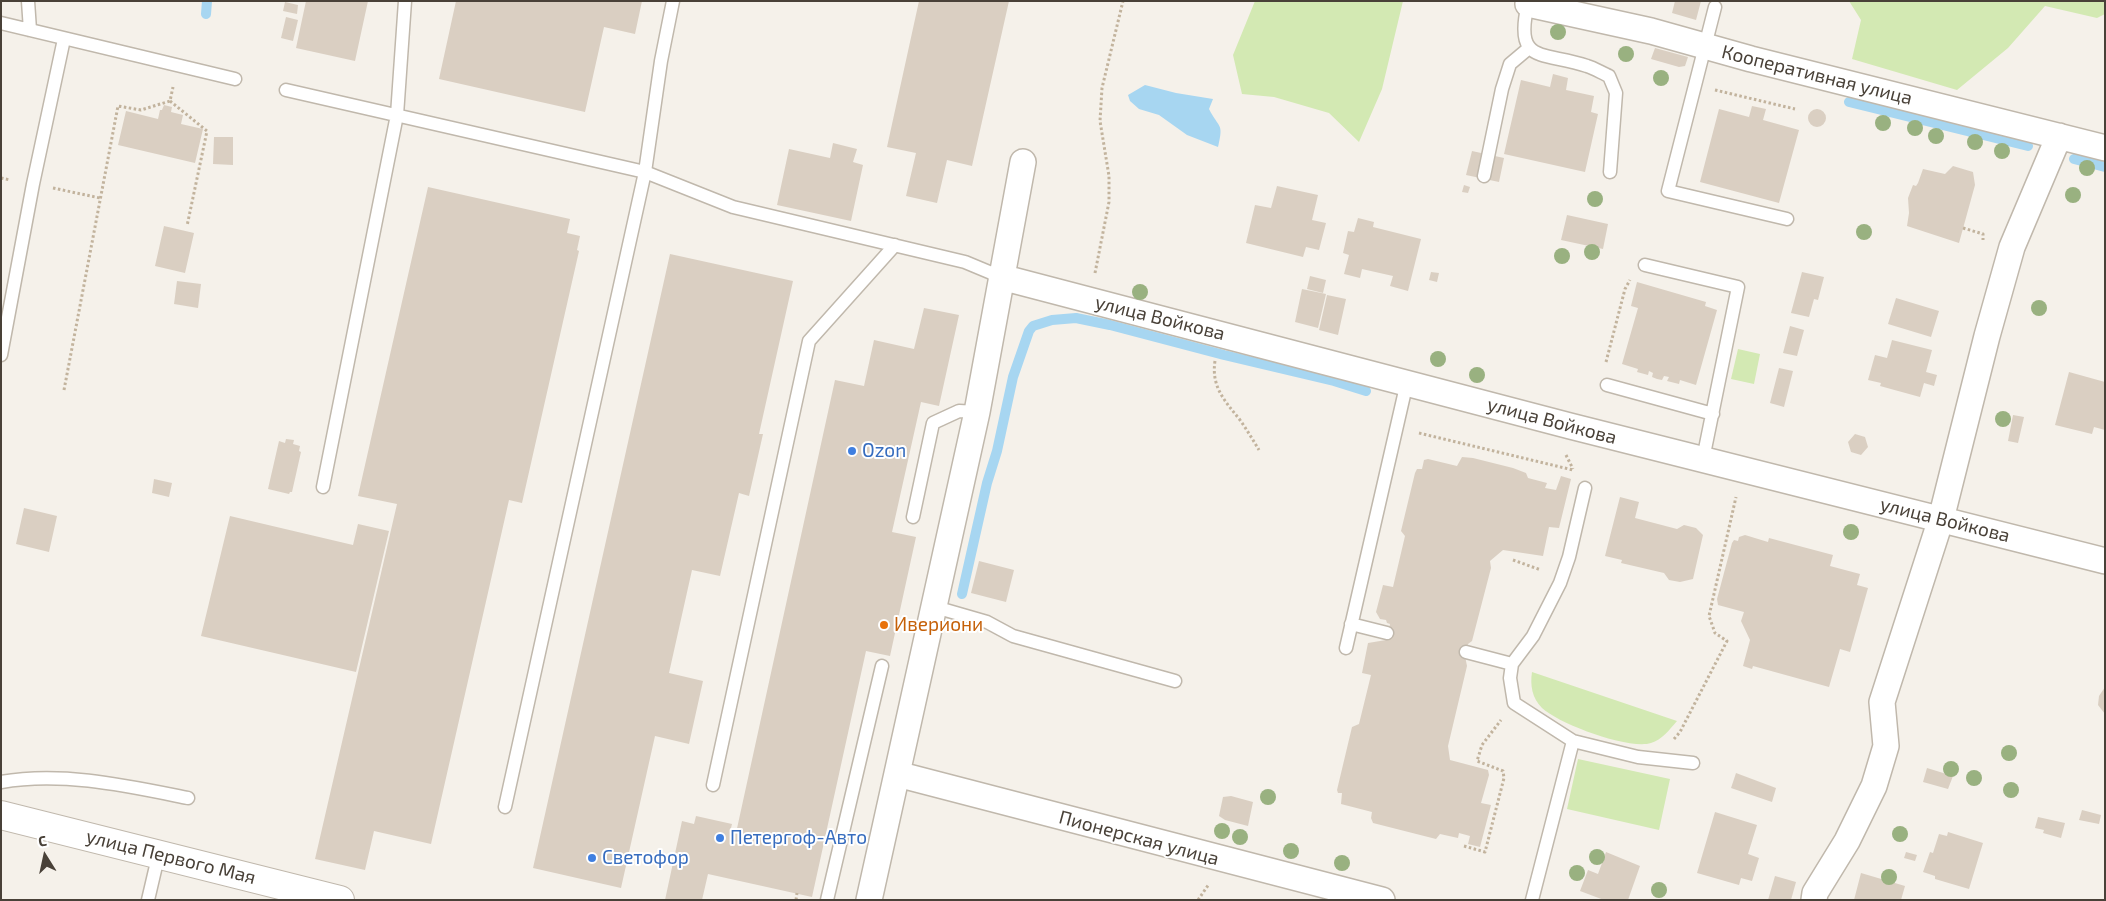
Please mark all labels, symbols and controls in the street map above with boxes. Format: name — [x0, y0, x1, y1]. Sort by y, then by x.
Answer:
street label: Кооперативная улица — [1719, 40, 1915, 110]
street label: улица Войкова — [1093, 291, 1227, 345]
street label: улица Войкова — [1485, 393, 1619, 449]
place label: Ozon — [862, 440, 906, 462]
marker: Ozon — [846, 445, 858, 457]
street label: улица Войкова — [1878, 493, 2012, 547]
place label: Ивериони — [894, 614, 983, 636]
marker: Ивериони — [878, 619, 890, 631]
street label: Пионерская улица — [1056, 806, 1222, 870]
street label: улица Первого Мая — [84, 825, 258, 889]
place label: Петергоф-Авто — [730, 827, 867, 849]
north arrow — [20, 831, 70, 881]
text: С — [37, 832, 48, 850]
marker: Петергоф-Авто — [714, 832, 726, 844]
place label: Светофор — [602, 847, 689, 869]
marker: Светофор — [586, 852, 598, 864]

